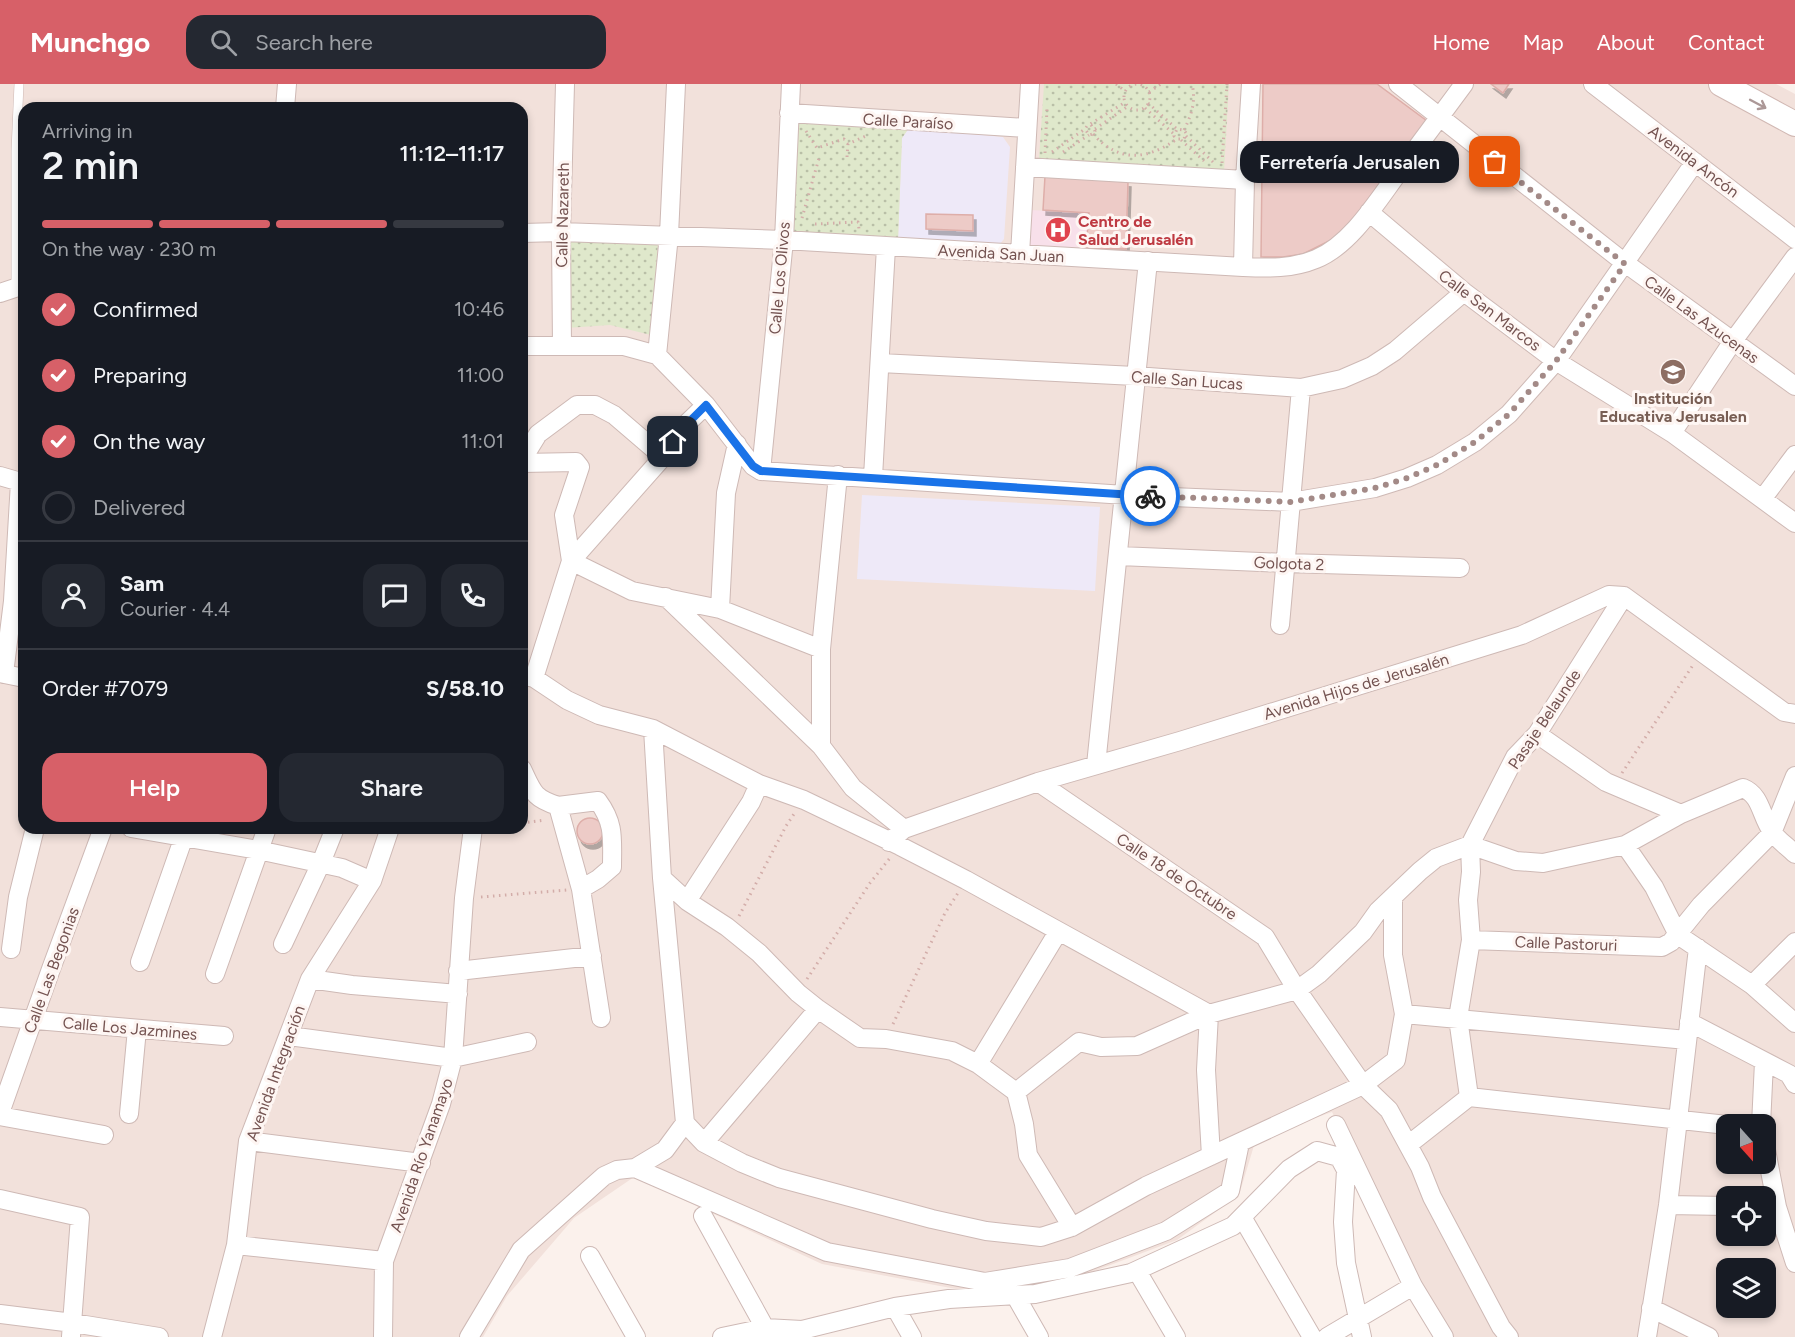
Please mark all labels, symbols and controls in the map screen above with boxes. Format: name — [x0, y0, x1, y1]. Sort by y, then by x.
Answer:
search box — [186, 15, 606, 69]
text: Munchgo — [30, 25, 150, 59]
icon: search — [207, 26, 240, 59]
text: Search here — [255, 29, 373, 56]
text: Home — [1433, 30, 1490, 55]
text: Map — [1523, 30, 1564, 55]
text: About — [1597, 30, 1655, 55]
text: Contact — [1688, 30, 1765, 55]
one-way arrow — [1749, 98, 1766, 110]
street label: Calle Paraíso — [862, 110, 954, 133]
text: Arriving in — [42, 119, 132, 143]
street label: Avenida Ancón — [1645, 121, 1743, 202]
pin — [1469, 136, 1520, 187]
text: 11:12–11:17 — [400, 140, 504, 167]
callout: Ferretería Jerusalen — [1240, 141, 1459, 183]
text: 2 min — [42, 142, 139, 189]
icon: bag — [1478, 145, 1511, 178]
text: Ferretería Jerusalen — [1259, 150, 1440, 174]
street label: Calle Nazareth — [552, 162, 573, 268]
place label: Centro de Salud Jerusalén — [1078, 212, 1193, 249]
hospital icon: Centro de Salud Jerusalén — [1043, 215, 1073, 245]
street label: Calle Los Olivos — [765, 221, 794, 335]
text: On the way · 230 m — [42, 237, 216, 261]
street label: Avenida San Juan — [937, 241, 1065, 266]
street label: Calle San Marcos — [1435, 266, 1544, 355]
street label: Calle Las Azucenas — [1641, 271, 1763, 367]
icon: check — [42, 293, 75, 326]
text: Confirmed — [93, 296, 198, 323]
text: 10:46 — [454, 297, 504, 321]
school or university icon: Institución Educativa Jerusalen — [1658, 357, 1688, 387]
icon: check — [42, 359, 75, 392]
text: Preparing — [93, 362, 187, 389]
text: 11:00 — [457, 363, 504, 387]
street label: Calle San Lucas — [1131, 367, 1243, 394]
place label: Institución Educativa Jerusalen — [1599, 389, 1747, 426]
pin — [647, 416, 698, 467]
icon: check — [42, 425, 75, 458]
icon: home — [656, 425, 689, 458]
text: On the way — [93, 428, 205, 455]
text: 11:01 — [461, 429, 504, 453]
courier — [1120, 466, 1180, 526]
icon: bike — [1134, 480, 1167, 513]
text: Delivered — [93, 494, 186, 521]
street label: Golgota 2 — [1253, 553, 1325, 574]
button: person — [42, 564, 105, 627]
button: chat — [363, 564, 426, 627]
button: phone — [441, 564, 504, 627]
text: Sam — [120, 570, 164, 597]
text: Courier · 4.4 — [120, 597, 230, 621]
street label: Avenida Hijos de Jerusalén — [1261, 649, 1451, 724]
street label: Pasaje Belaunde — [1504, 666, 1585, 773]
text: Order #7079 — [42, 675, 168, 702]
text: S/58.10 — [426, 675, 504, 702]
button: Help — [42, 753, 267, 822]
button: Share — [279, 753, 504, 822]
street label: Calle 18 de Octubre — [1113, 829, 1241, 924]
street label: Calle Las Begonias — [20, 905, 83, 1036]
street label: Calle Pastoruri — [1514, 932, 1618, 955]
street label: Avenida Integración — [242, 1003, 309, 1144]
street label: Calle Los Jazmines — [62, 1013, 198, 1044]
street label: Avenida Río Yanamayo — [386, 1076, 457, 1235]
north arrow — [1716, 1114, 1776, 1174]
map controls — [1716, 1114, 1776, 1318]
button: locate — [1716, 1186, 1776, 1246]
button: layers — [1716, 1258, 1776, 1318]

